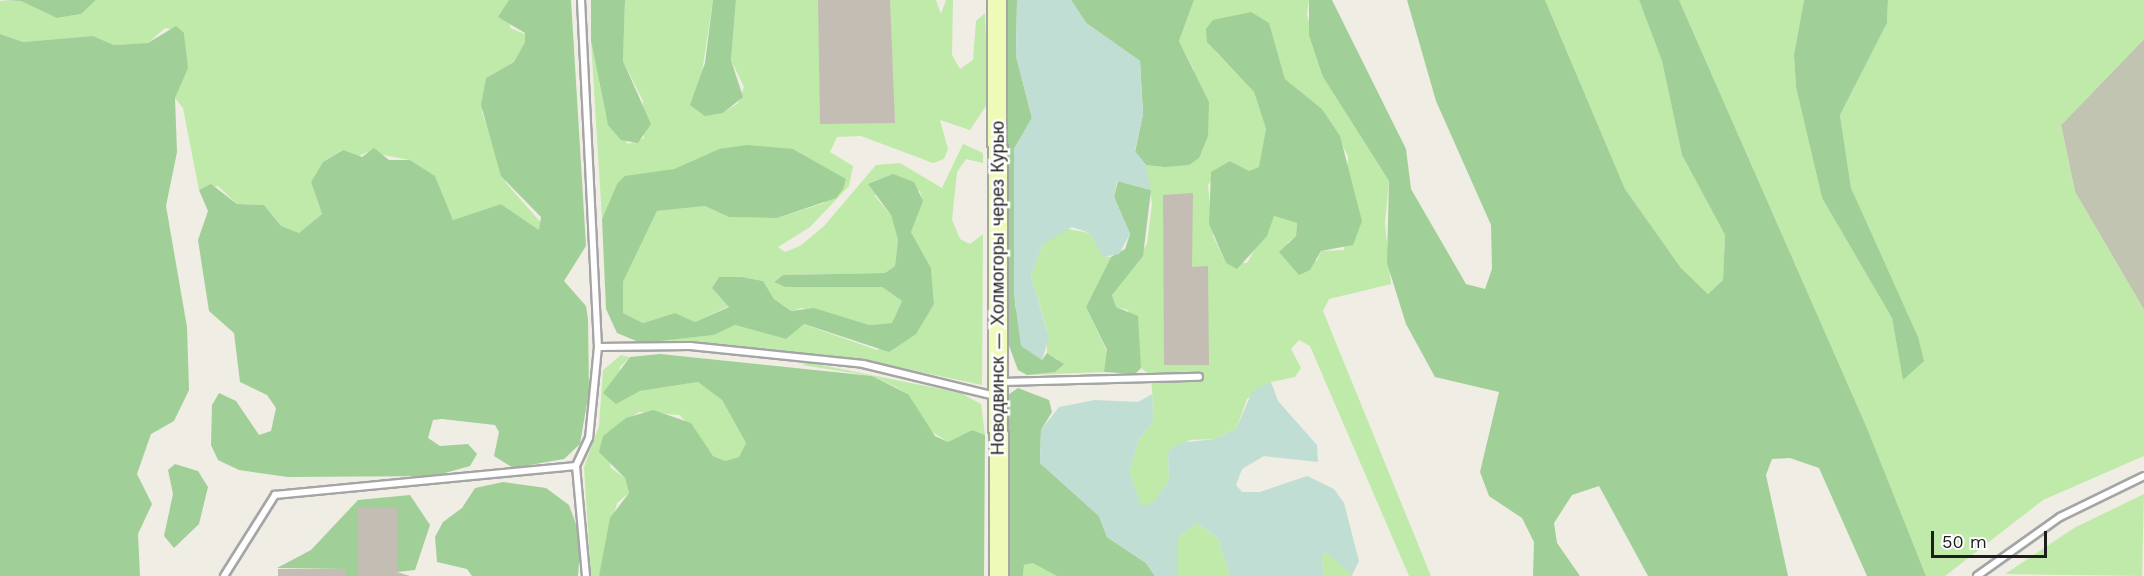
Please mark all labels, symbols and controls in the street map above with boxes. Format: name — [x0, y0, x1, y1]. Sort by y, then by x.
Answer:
street label: Новодвинск — Холмогоры через Курью — [987, 121, 1009, 455]
scale bar — [1934, 519, 2050, 557]
text: 50 m — [1942, 531, 1987, 552]

